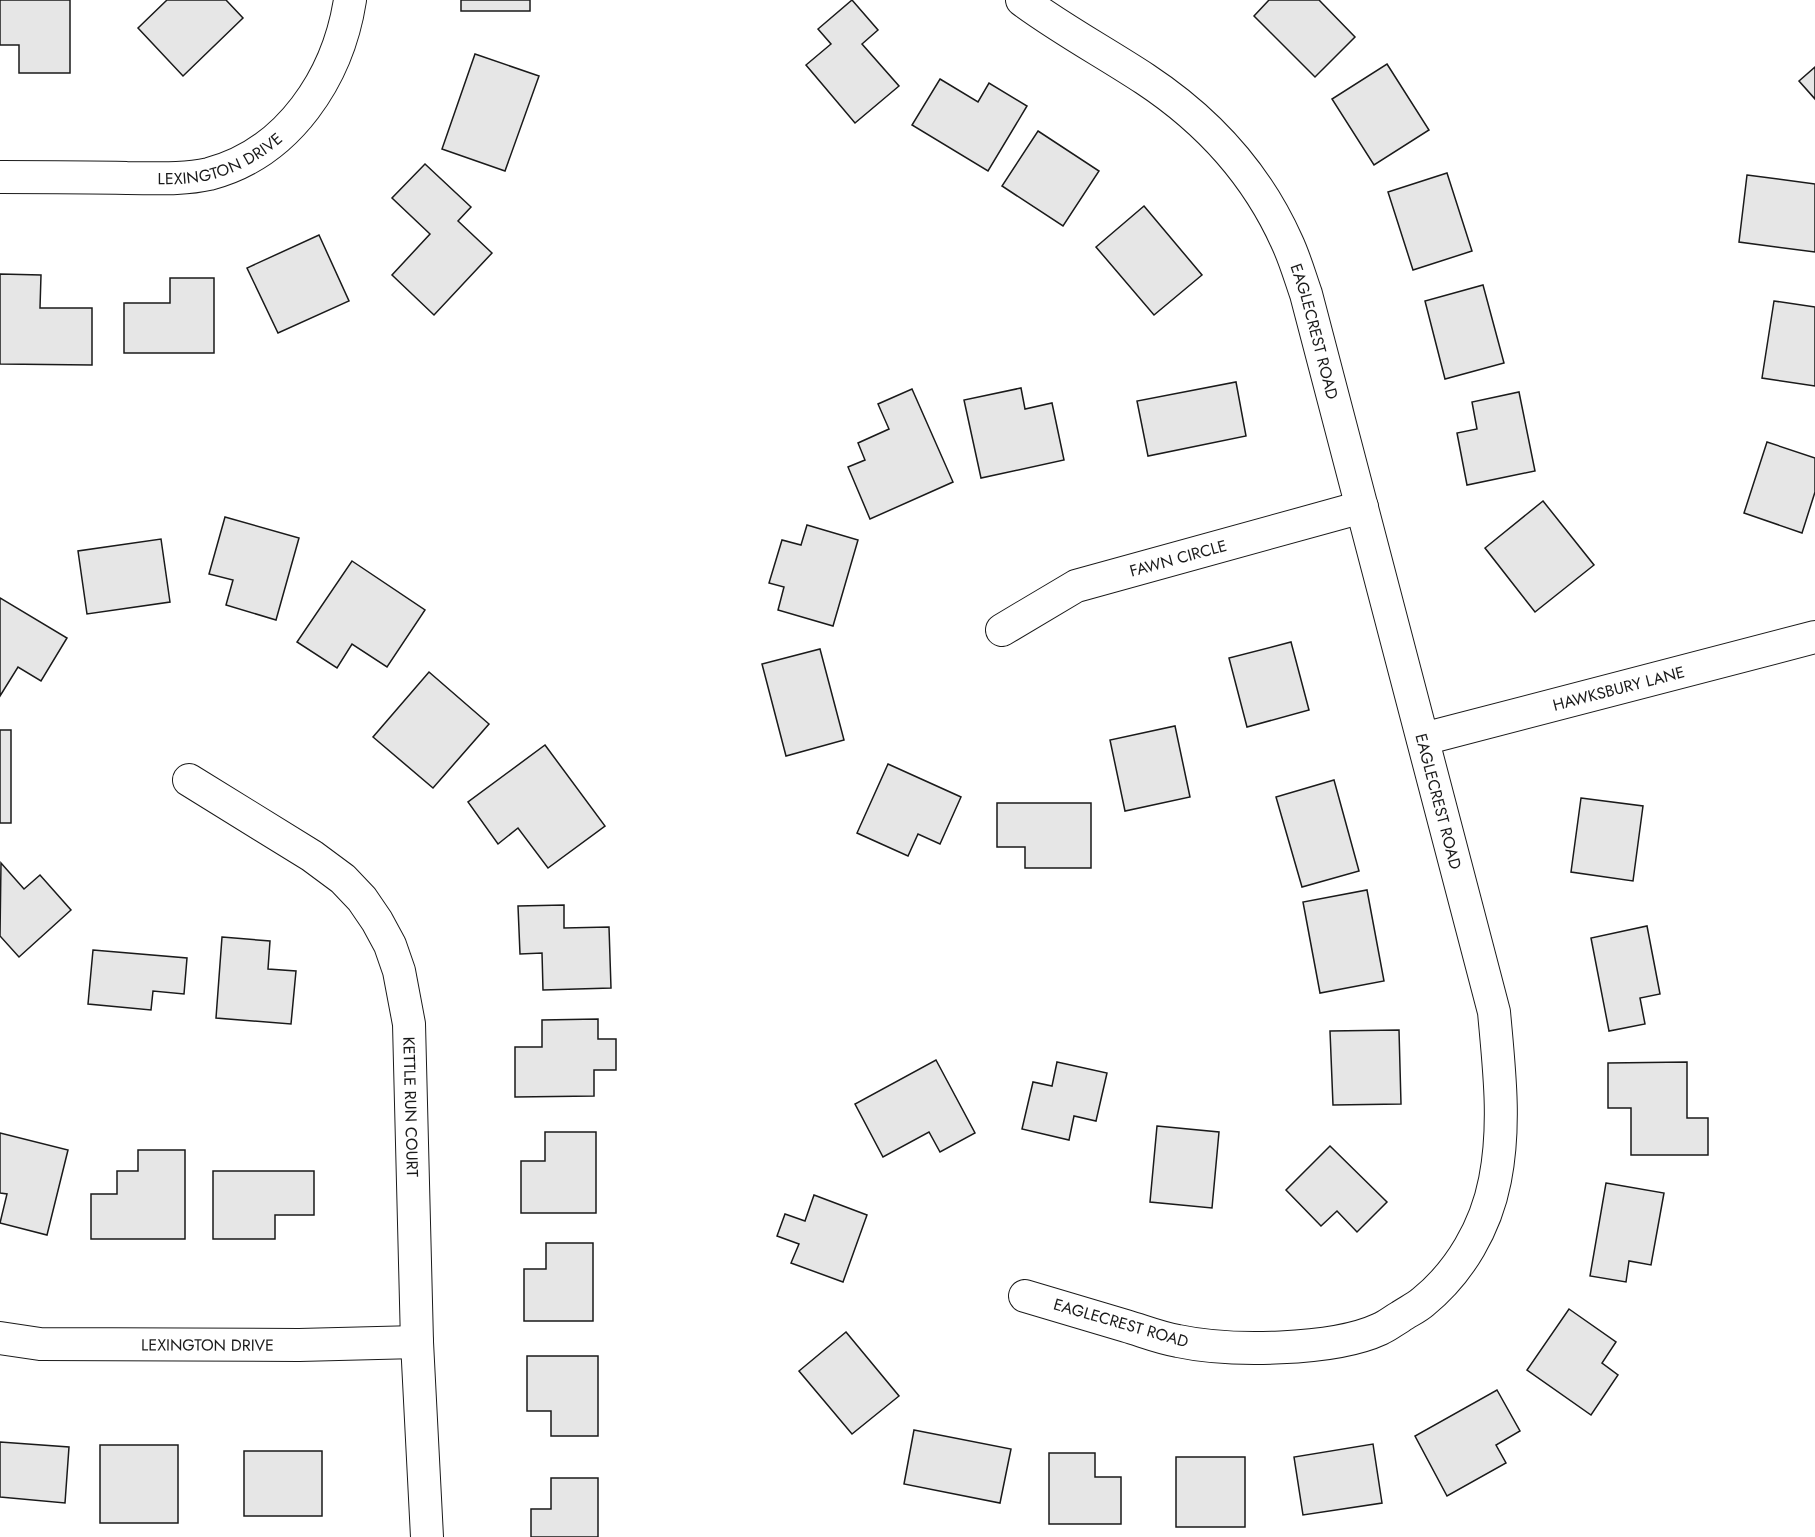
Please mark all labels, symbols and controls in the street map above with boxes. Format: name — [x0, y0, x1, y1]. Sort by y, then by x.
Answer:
street label: LEXINGTON DRIVE — [158, 127, 287, 190]
street label: EAGLECREST ROAD — [1285, 260, 1345, 402]
street label: FAWN CIRCLE — [1127, 533, 1229, 582]
street label: HAWKSBURY LANE — [1550, 660, 1687, 716]
street label: EAGLECREST ROAD — [1410, 731, 1468, 872]
street label: KETTLE RUN COURT — [398, 1036, 424, 1178]
street label: EAGLECREST ROAD — [1051, 1293, 1191, 1353]
street label: LEXINGTON DRIVE — [141, 1333, 274, 1356]

